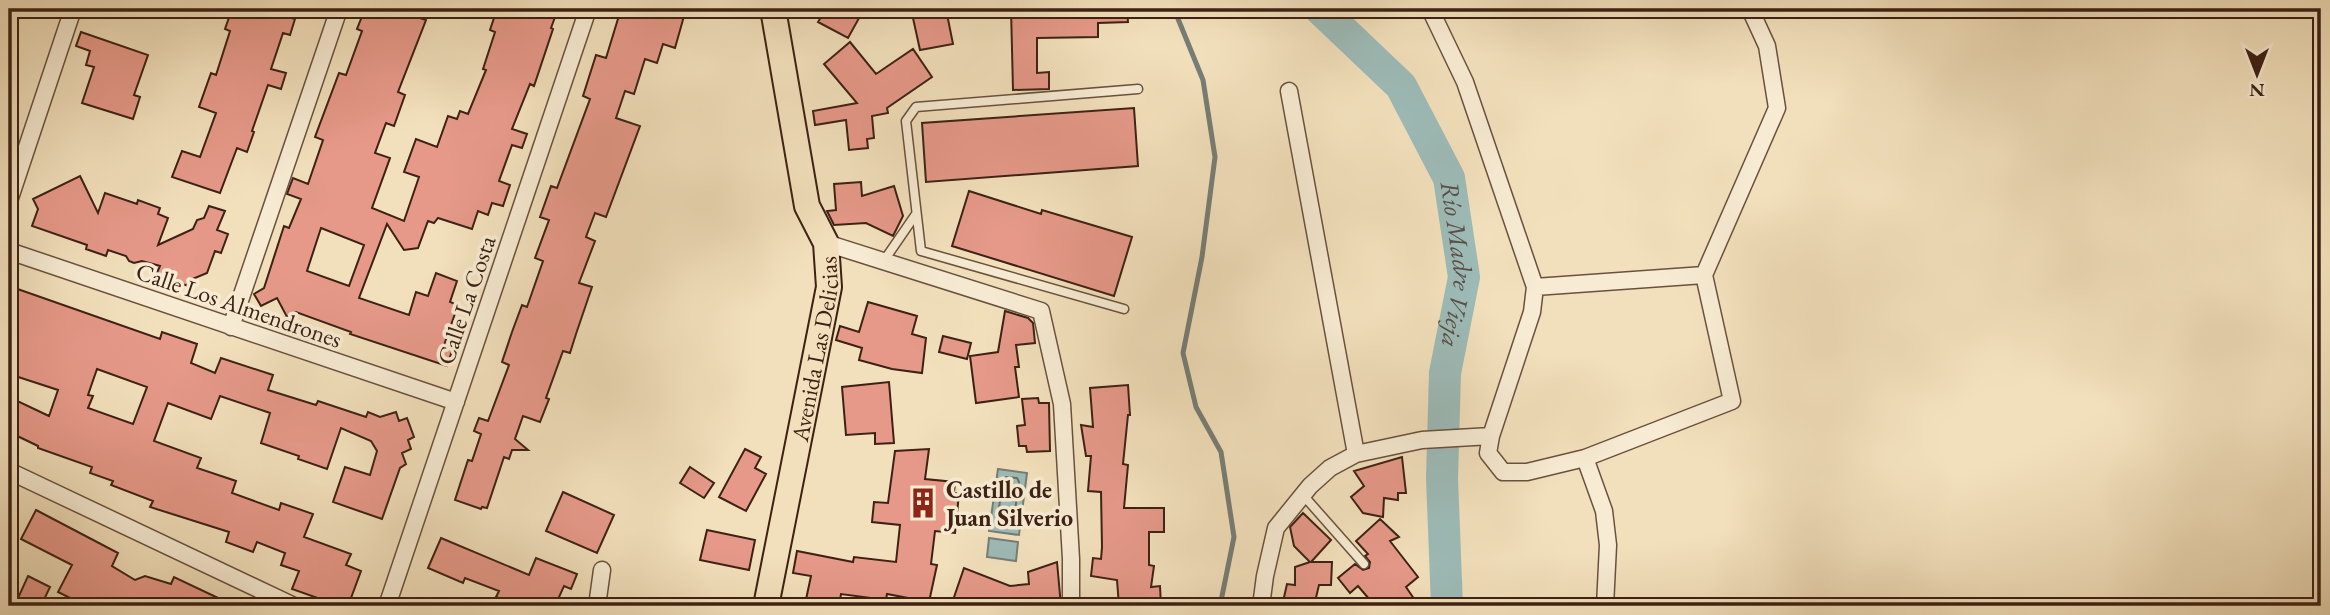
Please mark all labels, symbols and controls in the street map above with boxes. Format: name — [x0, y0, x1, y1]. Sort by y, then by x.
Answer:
north arrow — [2222, 38, 2292, 108]
text: N — [2249, 78, 2265, 103]
water label: Río Madre Vieja — [1433, 179, 1482, 351]
street label: Calle La Costa — [429, 231, 503, 369]
street label: Calle Los Almendrones — [132, 255, 346, 355]
street label: Avenida Las Delicias — [783, 255, 845, 445]
place label: Castillo de Juan Silverio — [944, 474, 1073, 533]
building icon: Castillo de Juan Silverio — [906, 486, 940, 520]

